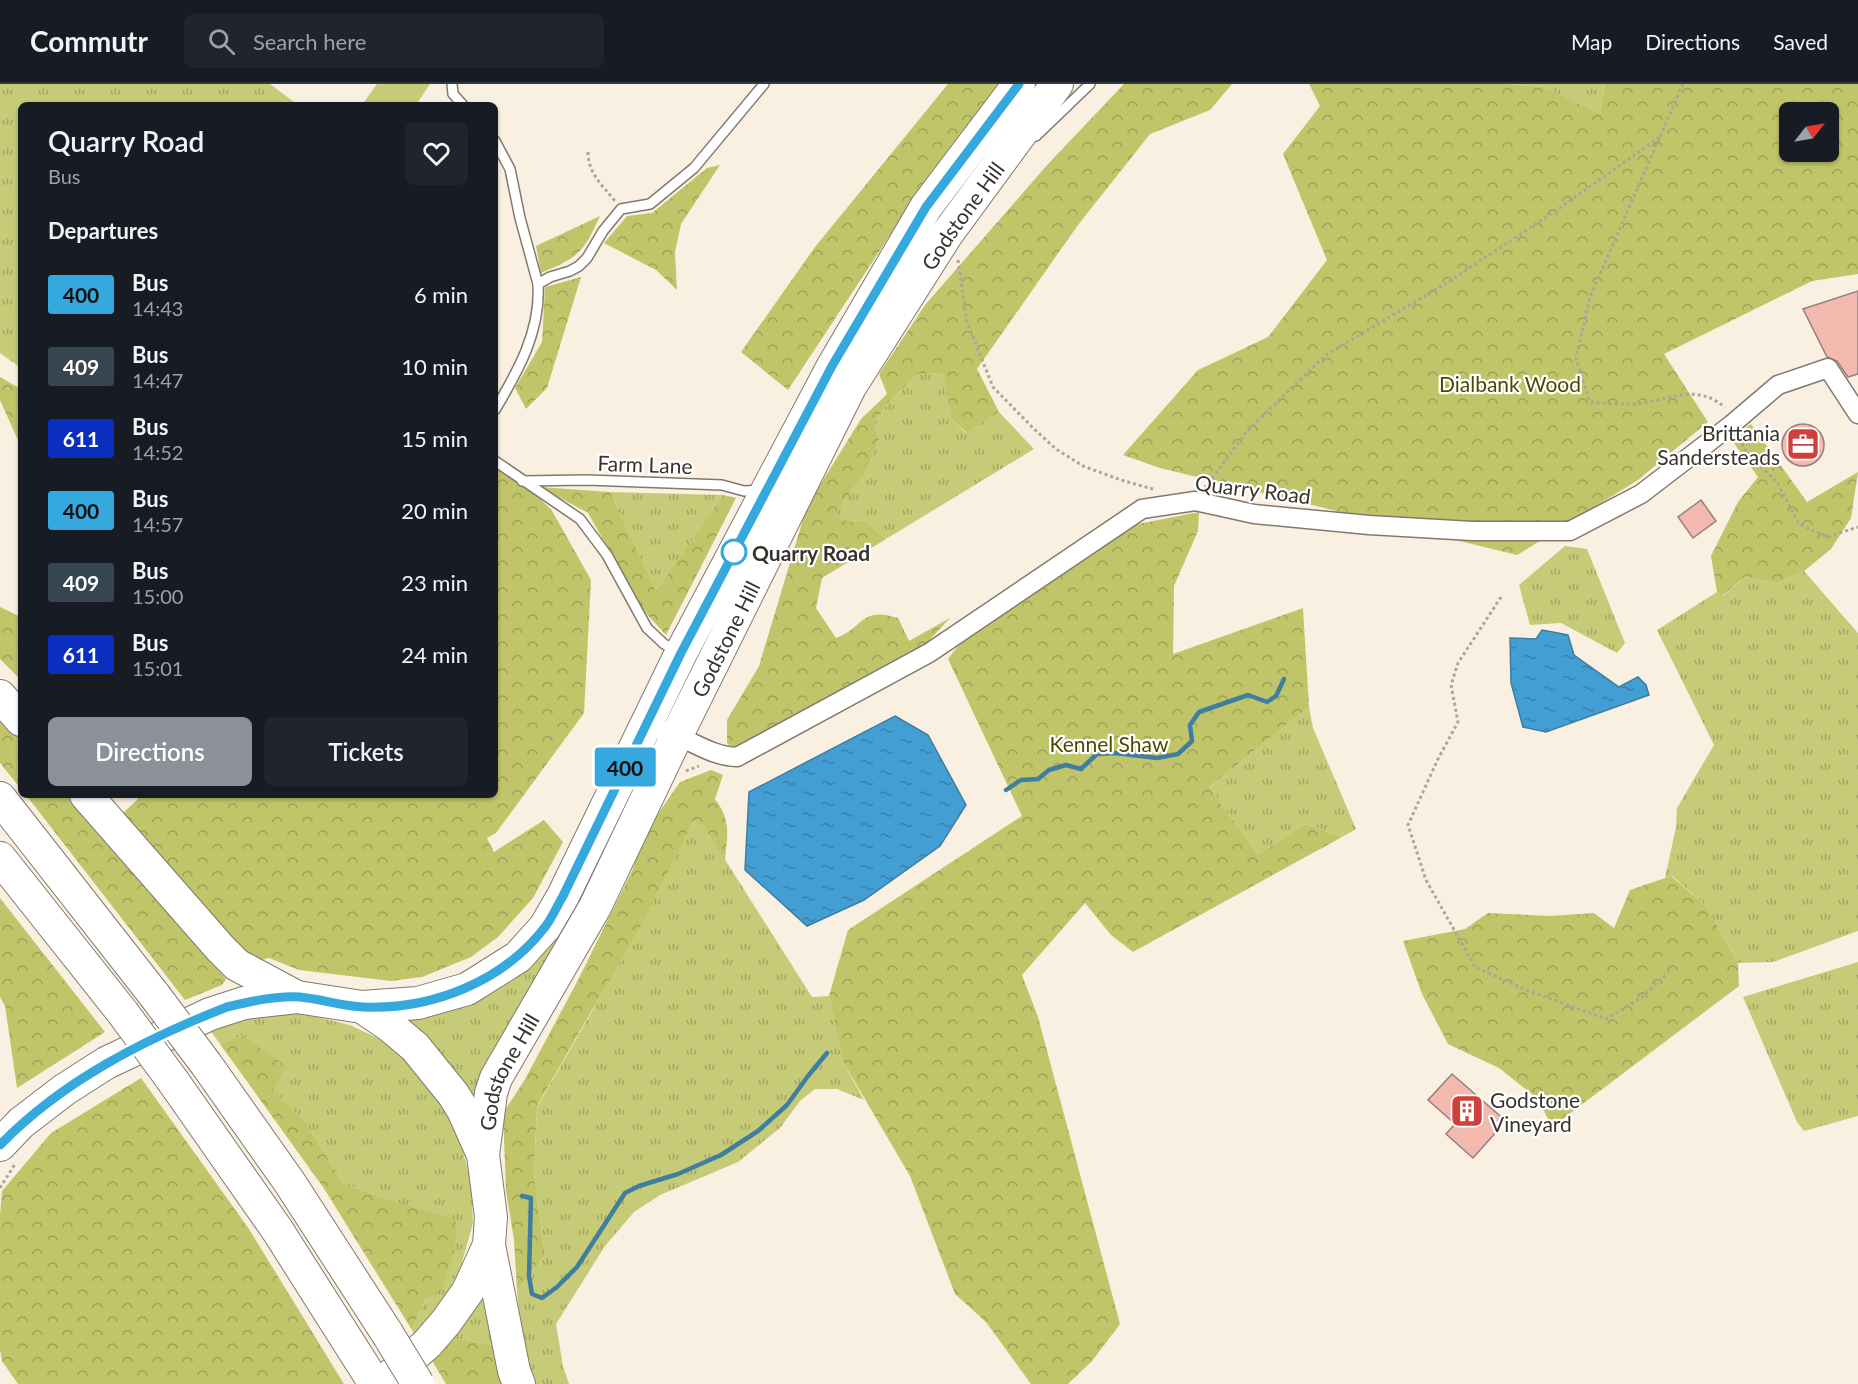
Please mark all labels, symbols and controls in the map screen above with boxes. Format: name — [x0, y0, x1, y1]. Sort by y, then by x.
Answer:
search box — [184, 14, 604, 68]
text: Commutr — [30, 24, 148, 58]
icon: search — [205, 25, 238, 58]
text: Search here — [253, 28, 366, 55]
text: Map — [1571, 29, 1612, 54]
text: Directions — [1645, 29, 1740, 54]
text: Saved — [1773, 29, 1828, 54]
north arrow — [1779, 102, 1839, 162]
map controls — [1779, 102, 1839, 162]
button: heart — [405, 122, 468, 185]
text: Quarry Road — [48, 124, 204, 158]
street label: Godstone Hill — [915, 156, 1009, 274]
text: Bus — [48, 164, 81, 188]
text: Departures — [48, 217, 158, 244]
text: Bus — [132, 269, 168, 296]
text: 6 min — [414, 281, 468, 308]
text: 400 — [63, 282, 99, 307]
text: 14:43 — [132, 296, 183, 320]
text: Bus — [132, 341, 168, 368]
text: 10 min — [401, 353, 468, 380]
text: 409 — [63, 354, 99, 379]
text: 14:47 — [132, 368, 183, 392]
park label: Dialbank Wood — [1439, 371, 1581, 396]
text: Bus — [132, 413, 168, 440]
place label: Brittania Sandersteads — [1657, 420, 1780, 469]
text: 15 min — [401, 425, 468, 452]
text: 611 — [63, 426, 99, 451]
office icon: Brittania Sandersteads — [1785, 426, 1821, 462]
text: 14:52 — [132, 440, 183, 464]
street label: Farm Lane — [597, 450, 693, 478]
street label: Quarry Road — [1194, 470, 1312, 508]
text: Bus — [132, 485, 168, 512]
text: 20 min — [401, 497, 468, 524]
text: 400 — [63, 498, 99, 523]
text: 14:57 — [132, 512, 183, 536]
marker: Quarry Road — [721, 539, 747, 565]
place label: Quarry Road — [752, 540, 870, 565]
text: Bus — [132, 557, 168, 584]
text: 23 min — [401, 569, 468, 596]
text: 409 — [63, 570, 99, 595]
street label: Godstone Hill — [686, 577, 764, 701]
text: 15:00 — [132, 584, 183, 608]
text: Bus — [132, 629, 168, 656]
text: 24 min — [401, 641, 468, 668]
text: 611 — [63, 642, 99, 667]
text: 15:01 — [132, 656, 183, 680]
button: Directions — [48, 717, 252, 786]
button: Tickets — [264, 717, 468, 786]
park label: Kennel Shaw — [1050, 731, 1169, 756]
line badge: 400 — [590, 748, 660, 786]
text: 400 — [607, 755, 643, 780]
street label: Godstone Hill — [474, 1009, 543, 1132]
place label: Godstone Vineyard — [1490, 1087, 1580, 1136]
building icon: Godstone Vineyard — [1449, 1093, 1485, 1129]

